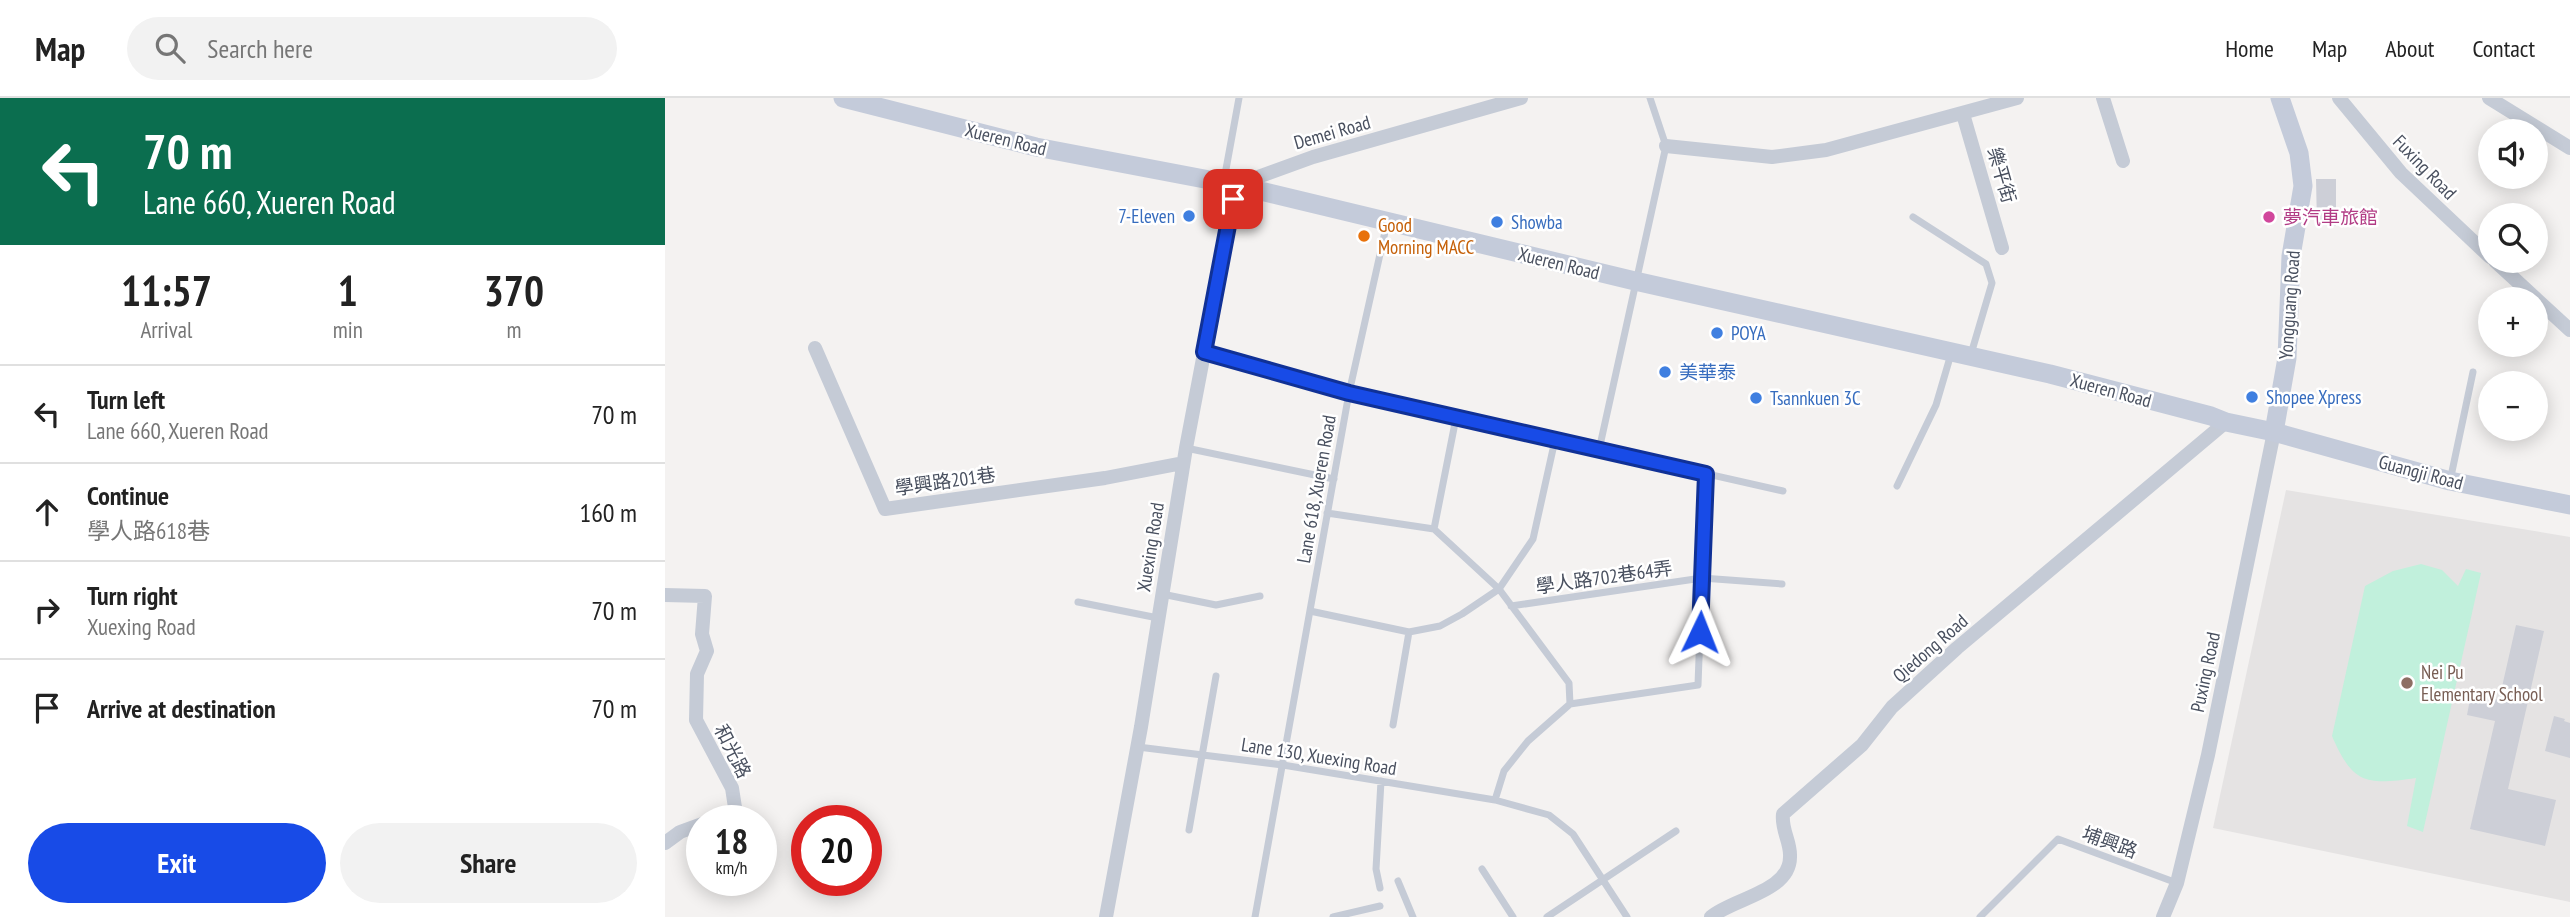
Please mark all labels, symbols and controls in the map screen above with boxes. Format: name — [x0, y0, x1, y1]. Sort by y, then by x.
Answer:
search box — [127, 17, 617, 80]
text: Map — [35, 27, 85, 70]
icon: search — [151, 29, 189, 67]
text: Search here — [207, 32, 313, 65]
text: Home — [2225, 33, 2274, 64]
text: Map — [2312, 33, 2347, 64]
text: About — [2385, 33, 2434, 64]
text: Contact — [2472, 33, 2535, 64]
street label: Demei Road — [1291, 110, 1373, 154]
street label: Xueren Road — [963, 117, 1049, 161]
text: 70 m — [143, 119, 232, 183]
map controls — [2478, 119, 2548, 441]
button: sound — [2478, 119, 2548, 189]
icon: left — [28, 126, 119, 217]
street label: Fuxing Road — [2388, 130, 2462, 204]
street label: 樂平街 — [1983, 144, 2021, 206]
pin — [1203, 169, 1263, 229]
icon: arrive — [1214, 180, 1252, 218]
text: Lane 660, Xueren Road — [143, 181, 396, 223]
button: search — [2478, 203, 2548, 273]
place label: 7-Eleven — [1118, 204, 1175, 228]
place label: 夢汽車旅館 — [2283, 205, 2378, 229]
marker: 7-Eleven — [1181, 208, 1197, 224]
marker: 夢汽車旅館 — [2261, 209, 2277, 225]
place label: Showba — [1511, 210, 1563, 234]
place label: Good Morning MACC — [1378, 213, 1475, 259]
marker: Showba — [1489, 214, 1505, 230]
marker: Good Morning MACC — [1356, 228, 1372, 244]
street label: Xueren Road — [1516, 241, 1602, 285]
street label: Yongguang Road — [2273, 250, 2305, 360]
text: 11:57 — [121, 263, 212, 318]
text: 1 — [338, 263, 358, 318]
text: 370 — [484, 263, 544, 318]
button: + — [2478, 287, 2548, 357]
text: Arrival — [140, 315, 192, 344]
text: min — [333, 315, 363, 344]
text: m — [506, 315, 521, 344]
place label: POYA — [1731, 321, 1766, 345]
marker: POYA — [1709, 325, 1725, 341]
place label: 美華泰 — [1679, 360, 1736, 384]
marker: 美華泰 — [1657, 364, 1673, 380]
street label: Xueren Road — [2068, 368, 2154, 412]
button: − — [2478, 371, 2548, 441]
text: Turn left — [87, 383, 165, 416]
place label: Shopee Xpress — [2266, 385, 2361, 409]
place label: Tsannkuen 3C — [1770, 386, 1861, 410]
marker: Shopee Xpress — [2244, 389, 2260, 405]
marker: Tsannkuen 3C — [1748, 390, 1764, 406]
icon: left — [28, 395, 66, 433]
text: 70 m — [591, 398, 637, 431]
street label: Lane 618, Xueren Road — [1291, 413, 1341, 565]
text: Lane 660, Xueren Road — [87, 416, 269, 445]
street label: Guangji Road — [2376, 449, 2466, 495]
street label: 學興路201巷 — [893, 462, 997, 500]
text: Continue — [87, 479, 169, 512]
icon: ahead — [28, 493, 66, 531]
text: 160 m — [579, 496, 637, 529]
street label: Xuexing Road — [1131, 501, 1169, 593]
text: 學人路618巷 — [87, 516, 210, 545]
street label: 學人路702巷64弄 — [1534, 556, 1674, 598]
text: Turn right — [87, 579, 178, 612]
icon: right — [28, 591, 66, 629]
text: 70 m — [591, 594, 637, 627]
position arrow — [1663, 595, 1737, 669]
street label: Qiedong Road — [1887, 609, 1973, 687]
text: Xuexing Road — [87, 612, 196, 641]
street label: Puxing Road — [2185, 630, 2225, 714]
place label: Nei Pu Elementary School — [2421, 660, 2543, 706]
marker: Nei Pu Elementary School — [2399, 675, 2415, 691]
icon: arrive — [28, 689, 66, 727]
text: Arrive at destination — [87, 692, 276, 725]
text: 70 m — [591, 692, 637, 725]
street label: 和光路 — [709, 720, 757, 782]
street label: Lane 130, Xuexing Road — [1240, 732, 1398, 780]
speed limit sign: 20 — [791, 805, 882, 896]
text: 18 — [715, 818, 748, 864]
street label: 埔興路 — [2079, 821, 2141, 863]
button: Exit — [28, 823, 326, 903]
button: Share — [340, 823, 637, 903]
text: km/h — [716, 856, 747, 879]

